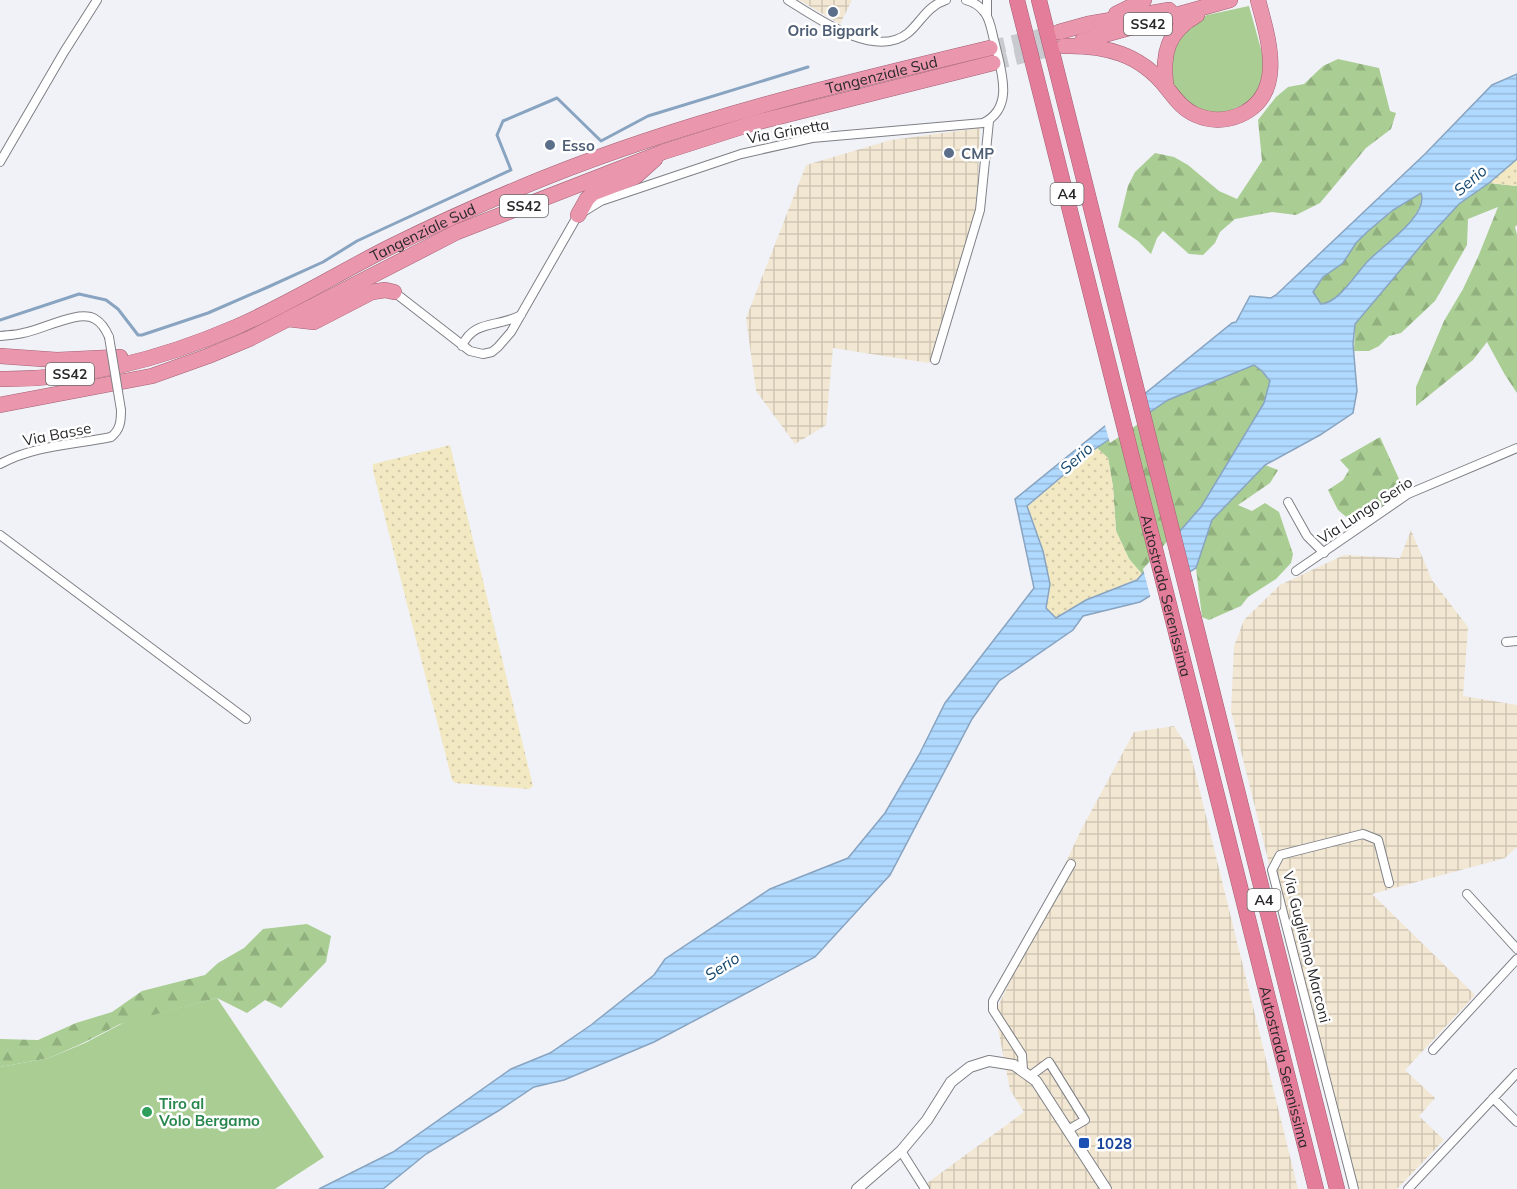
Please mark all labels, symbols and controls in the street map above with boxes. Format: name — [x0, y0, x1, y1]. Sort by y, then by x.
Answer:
marker: Orio Bigpark — [826, 5, 840, 19]
road number: SS42 — [1124, 13, 1172, 35]
place label: Orio Bigpark — [788, 21, 879, 40]
street label: Tangenziale Sud — [823, 51, 939, 98]
street label: Via Grinetta — [745, 114, 831, 148]
place label: Esso — [562, 136, 595, 155]
marker: Esso — [543, 138, 557, 152]
place label: CMP — [961, 144, 994, 163]
marker: CMP — [942, 146, 956, 160]
water label: Serio — [1449, 160, 1491, 200]
road number: A4 — [1050, 183, 1084, 205]
road number: SS42 — [500, 195, 548, 217]
street label: Tangenziale Sud — [367, 199, 478, 265]
road number: SS42 — [46, 363, 94, 385]
street label: Via Basse — [21, 418, 93, 450]
water label: Serio — [1055, 438, 1097, 478]
street label: Via Lungo Serio — [1314, 472, 1416, 548]
street label: Autostrada Serenissima — [1137, 512, 1196, 679]
street label: Via Guglielmo Marconi — [1279, 869, 1335, 1025]
road number: A4 — [1248, 889, 1280, 911]
water label: Serio — [701, 947, 743, 985]
street label: Autostrada Serenissima — [1256, 984, 1315, 1150]
place label: Tiro al Volo Bergamo — [158, 1094, 260, 1130]
marker: Tiro al Volo Bergamo — [140, 1105, 154, 1119]
place label: 1028 — [1096, 1134, 1132, 1153]
marker: 1028 — [1077, 1136, 1091, 1150]

